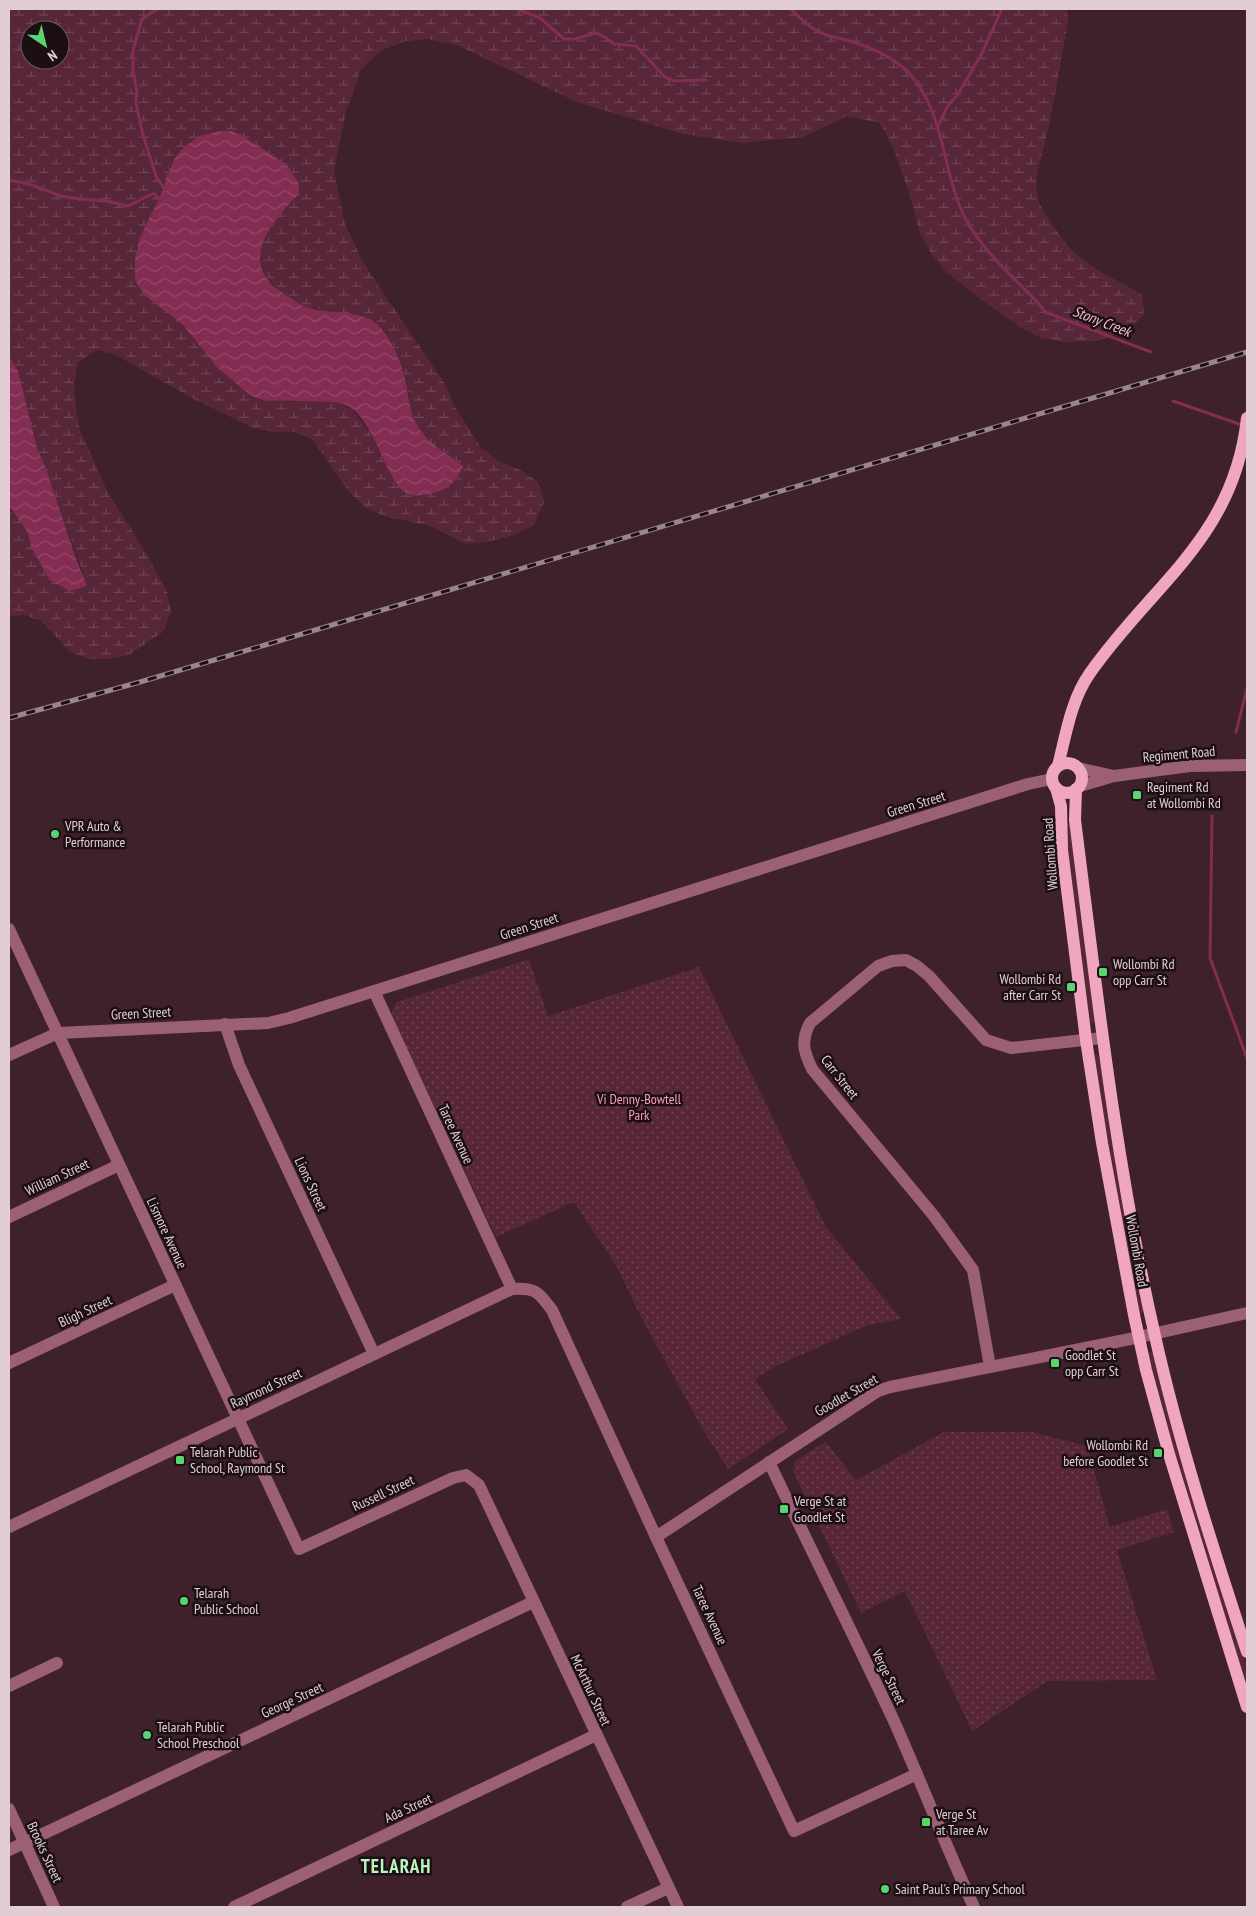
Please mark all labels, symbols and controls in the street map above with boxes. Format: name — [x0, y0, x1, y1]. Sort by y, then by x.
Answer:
north arrow — [20, 20, 70, 70]
text: N — [44, 46, 61, 65]
water label: Stony Creek — [1070, 301, 1136, 342]
street label: Regiment Road — [1142, 742, 1216, 766]
place label: Regiment Rd at Wollombi Rd — [1147, 778, 1221, 812]
street label: Green Street — [885, 787, 948, 821]
marker: Regiment Rd at Wollombi Rd — [1131, 789, 1143, 801]
place label: VPR Auto & Performance — [64, 817, 126, 851]
street label: Wollombi Road — [1038, 817, 1062, 891]
marker: VPR Auto & Performance — [49, 828, 61, 840]
street label: Green Street — [498, 908, 561, 944]
place label: Wollombi Rd opp Carr St — [1113, 955, 1175, 989]
marker: Wollombi Rd opp Carr St — [1097, 966, 1109, 978]
place label: Wollombi Rd after Carr St — [999, 970, 1061, 1004]
marker: Wollombi Rd after Carr St — [1065, 981, 1077, 993]
street label: Green Street — [110, 1002, 172, 1024]
street label: Carr Street — [817, 1051, 863, 1103]
park label: Vi Denny-Bowtell Park — [596, 1090, 682, 1124]
street label: Taree Avenue — [434, 1101, 478, 1167]
street label: William Street — [22, 1154, 92, 1200]
street label: Lions Street — [291, 1154, 331, 1214]
street label: Lismore Avenue — [143, 1195, 191, 1272]
street label: Wollombi Road — [1122, 1214, 1152, 1288]
street label: Bligh Street — [55, 1291, 115, 1331]
place label: Goodlet St opp Carr St — [1065, 1346, 1119, 1380]
marker: Goodlet St opp Carr St — [1049, 1357, 1061, 1369]
street label: Raymond Street — [227, 1364, 305, 1412]
street label: Goodlet Street — [811, 1370, 881, 1420]
place label: Wollombi Rd before Goodlet St — [1063, 1436, 1148, 1470]
place label: Telarah Public School, Raymond St — [190, 1443, 285, 1477]
marker: Wollombi Rd before Goodlet St — [1152, 1447, 1164, 1459]
marker: Telarah Public School, Raymond St — [174, 1454, 186, 1466]
street label: Russell Street — [349, 1471, 417, 1515]
place label: Verge St at Goodlet St — [793, 1492, 847, 1526]
marker: Verge St at Goodlet St — [778, 1503, 790, 1515]
street label: Taree Avenue — [688, 1582, 732, 1648]
place label: Telarah Public School — [194, 1584, 259, 1618]
marker: Telarah Public School — [178, 1595, 190, 1607]
street label: Verge Street — [867, 1646, 910, 1708]
street label: McArthur Street — [567, 1651, 615, 1729]
street label: George Street — [258, 1678, 326, 1722]
place label: Telarah Public School Preschool — [157, 1718, 240, 1752]
marker: Telarah Public School Preschool — [141, 1729, 153, 1741]
street label: Ada Street — [381, 1789, 435, 1827]
place label: Verge St at Taree Av — [935, 1805, 989, 1839]
marker: Verge St at Taree Av — [920, 1816, 932, 1828]
street label: Brooks Street — [23, 1819, 67, 1885]
district label: TELARAH — [361, 1854, 431, 1878]
place label: Saint Paul's Primary School — [895, 1880, 1025, 1898]
marker: Saint Paul's Primary School — [879, 1883, 891, 1895]

